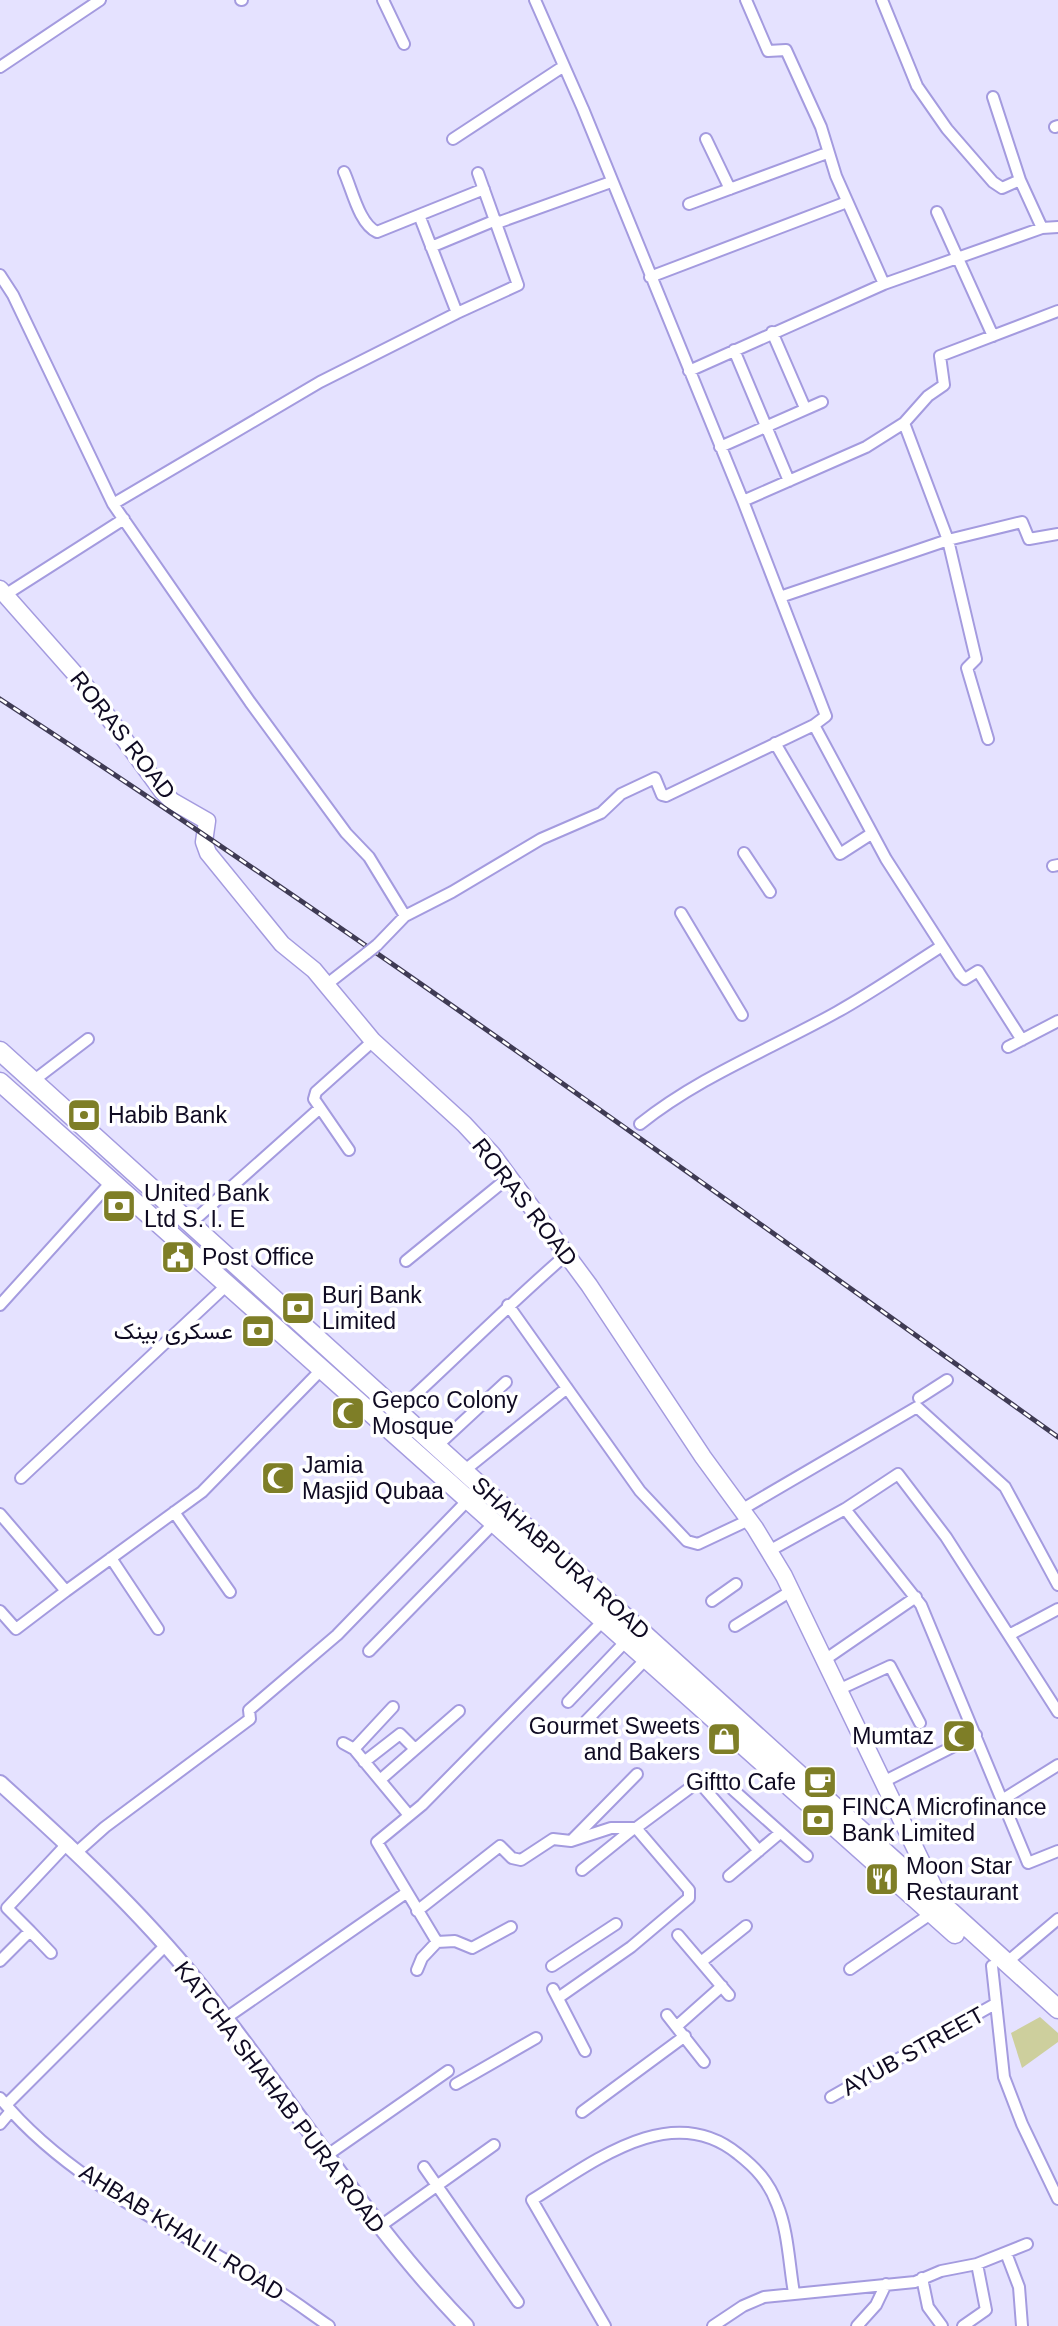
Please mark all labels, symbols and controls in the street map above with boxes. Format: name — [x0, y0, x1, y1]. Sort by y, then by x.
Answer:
street label: RORAS ROAD — [65, 666, 181, 804]
bank icon: Habib Bank — [65, 1096, 103, 1134]
place label: Habib Bank — [108, 1102, 227, 1128]
street label: RORAS ROAD — [467, 1133, 583, 1271]
place label: United Bank Ltd S. I. E — [144, 1180, 270, 1232]
bank icon: United Bank Ltd S. I. E — [100, 1187, 138, 1225]
public building icon: Post Office — [159, 1238, 197, 1276]
place label: Post Office — [202, 1244, 314, 1270]
place label: Burj Bank Limited — [322, 1282, 422, 1334]
bank icon: Burj Bank Limited — [279, 1289, 317, 1327]
bank icon: عسکری بینک — [239, 1312, 277, 1350]
place label: عسکری بینک — [114, 1318, 233, 1346]
place label: Gepco Colony Mosque — [372, 1387, 518, 1439]
mosque icon: Gepco Colony Mosque — [329, 1394, 367, 1432]
place label: Jamia Masjid Qubaa — [302, 1452, 444, 1504]
mosque icon: Jamia Masjid Qubaa — [259, 1459, 297, 1497]
street label: SHAHABPURA ROAD — [467, 1471, 655, 1645]
place label: Gourmet Sweets and Bakers — [529, 1713, 700, 1765]
mosque icon: Mumtaz — [940, 1717, 978, 1755]
shop icon: Gourmet Sweets and Bakers — [705, 1720, 743, 1758]
place label: Mumtaz — [852, 1723, 934, 1749]
cafe icon: Giftto Cafe — [801, 1763, 839, 1801]
place label: Giftto Cafe — [686, 1769, 796, 1795]
place label: FINCA Microfinance Bank Limited — [842, 1794, 1047, 1846]
bank icon: FINCA Microfinance Bank Limited — [799, 1801, 837, 1839]
place label: Moon Star Restaurant — [906, 1853, 1019, 1905]
restaurant icon: Moon Star Restaurant — [863, 1860, 901, 1898]
street label: KATCHA SHAHAB PURA ROAD — [169, 1956, 391, 2238]
street label: AYUB STREET — [838, 2001, 988, 2101]
street label: AHBAB KHALIL ROAD — [75, 2159, 289, 2305]

